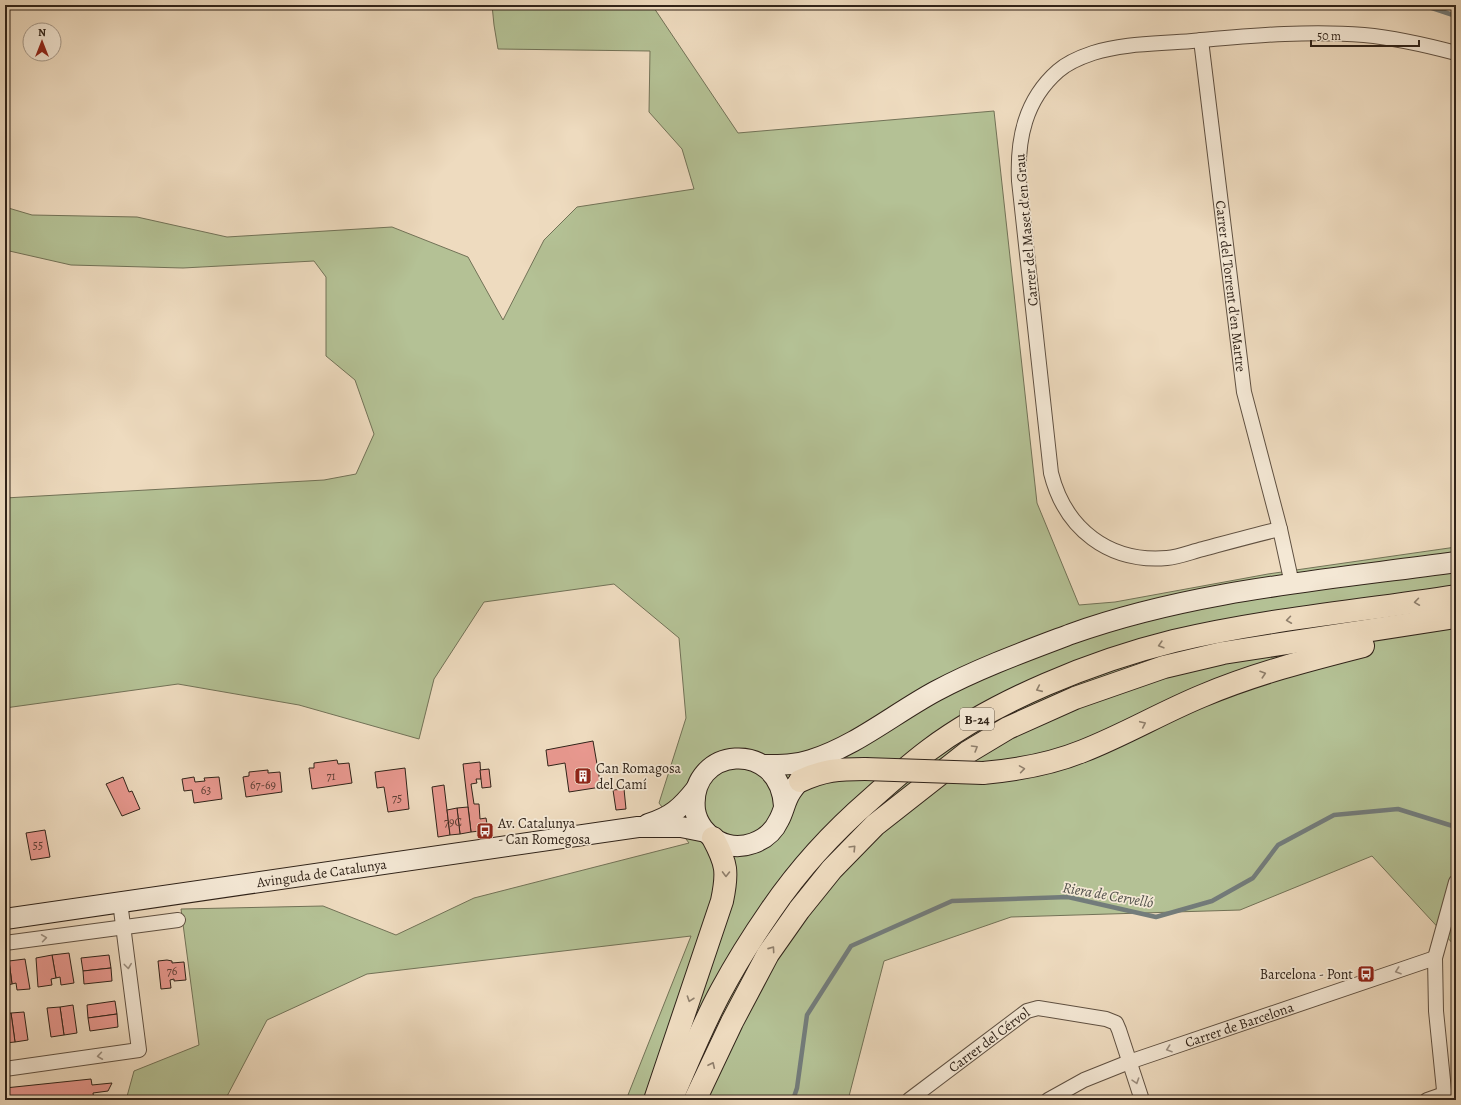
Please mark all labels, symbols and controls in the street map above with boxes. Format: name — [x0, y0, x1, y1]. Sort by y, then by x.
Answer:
north arrow — [22, 22, 62, 62]
scale bar — [1311, 22, 1419, 48]
text: N — [38, 25, 46, 40]
text: 50 m — [1317, 28, 1341, 44]
street label: Carrer del Maset d'en Grau — [1010, 153, 1043, 307]
street label: Carrer del Torrent d'en Martre — [1211, 199, 1250, 373]
one-way arrow — [1414, 597, 1420, 606]
one-way arrow — [1286, 615, 1292, 624]
one-way arrow — [1158, 640, 1165, 649]
one-way arrow — [1259, 670, 1266, 679]
one-way arrow — [1036, 684, 1043, 692]
road number: B-24 — [960, 708, 994, 730]
one-way arrow — [1139, 721, 1146, 729]
one-way arrow — [971, 745, 978, 753]
place label: Can Romagosa del Camí — [596, 759, 682, 794]
one-way arrow — [1019, 765, 1025, 774]
building icon: Can Romagosa del Camí — [573, 766, 593, 786]
house number: 71 — [326, 768, 336, 784]
house number: 67-69 — [250, 777, 276, 793]
house number: 63 — [201, 782, 211, 798]
house number: 75 — [392, 790, 402, 806]
house number: 79C — [444, 814, 462, 830]
place label: Av. Catalunya - Can Romegosa — [497, 814, 591, 849]
bus stop icon: Av. Catalunya - Can Romegosa — [475, 821, 495, 841]
house number: 55 — [33, 837, 43, 853]
one-way arrow — [848, 845, 855, 853]
street label: Avinguda de Catalunya — [254, 855, 389, 892]
one-way arrow — [721, 871, 730, 877]
water label: Riera de Cervelló — [1061, 877, 1155, 913]
one-way arrow — [41, 934, 47, 943]
one-way arrow — [767, 947, 774, 954]
one-way arrow — [123, 963, 132, 969]
house number: 76 — [167, 963, 178, 979]
bus stop icon: Barcelona - Pont — [1356, 964, 1376, 984]
place label: Barcelona - Pont — [1260, 965, 1353, 984]
one-way arrow — [1395, 966, 1402, 974]
one-way arrow — [686, 995, 694, 1002]
street label: Carrer de Barcelona — [1182, 998, 1297, 1052]
street label: Carrer del Cérvol — [945, 1003, 1034, 1077]
one-way arrow — [1166, 1044, 1173, 1053]
one-way arrow — [97, 1051, 103, 1060]
one-way arrow — [707, 1061, 715, 1069]
one-way arrow — [1131, 1078, 1139, 1085]

